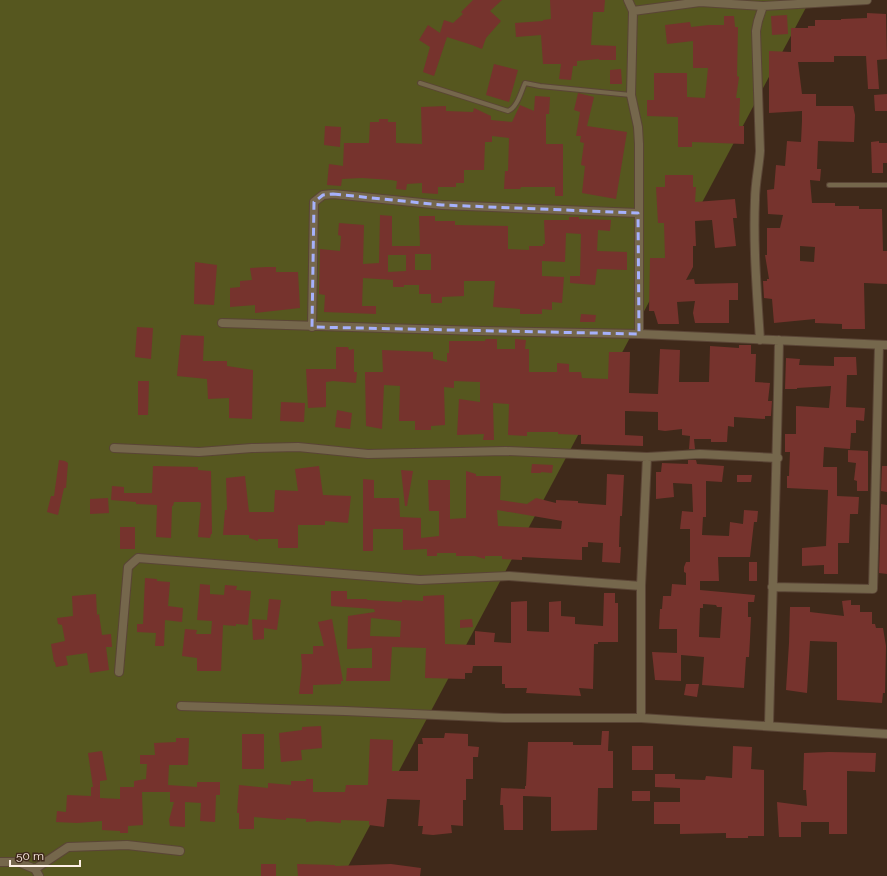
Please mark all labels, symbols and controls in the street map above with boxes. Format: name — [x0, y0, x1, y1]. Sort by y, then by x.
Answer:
scale bar — [10, 842, 80, 868]
text: 50 m — [16, 849, 44, 863]

